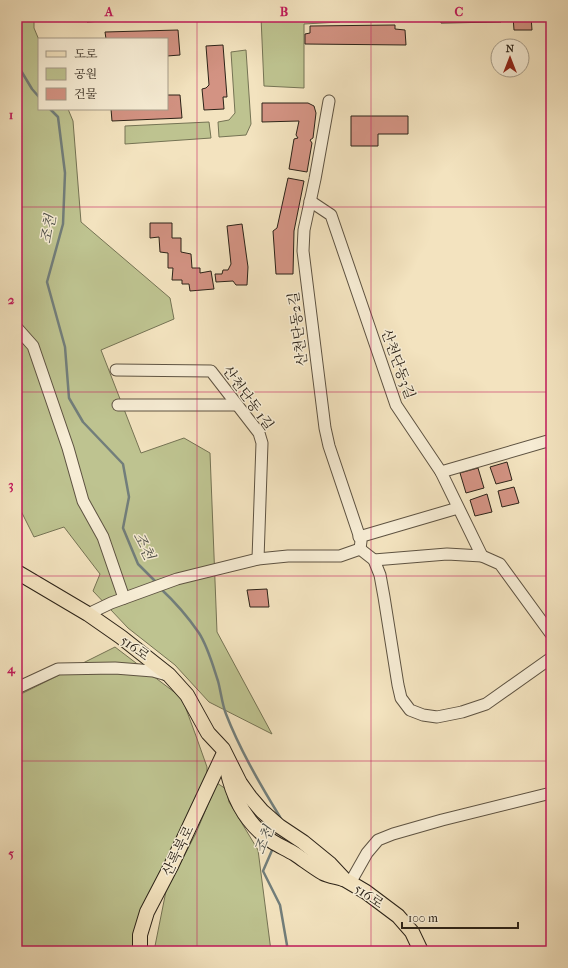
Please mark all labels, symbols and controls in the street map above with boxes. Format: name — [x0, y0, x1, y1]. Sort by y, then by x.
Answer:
text: A — [104, 4, 114, 19]
text: B — [280, 4, 289, 19]
text: C — [455, 4, 464, 19]
legend — [38, 38, 168, 110]
north arrow — [490, 38, 530, 78]
text: N — [506, 42, 515, 55]
text: 도로 — [74, 47, 98, 61]
text: 공원 — [74, 67, 97, 81]
text: 건물 — [74, 87, 98, 101]
text: 1 — [9, 107, 14, 122]
water label: 조천 — [36, 212, 60, 245]
street label: 산천단동2길 — [285, 291, 311, 367]
text: 2 — [8, 292, 15, 307]
street label: 산천단동3길 — [377, 327, 419, 401]
street label: 산천단동 1길 — [219, 362, 277, 434]
text: 3 — [8, 477, 14, 493]
water label: 조천 — [129, 529, 159, 564]
street label: 516로 — [117, 632, 153, 665]
text: 4 — [6, 661, 16, 677]
water label: 조천 — [250, 822, 278, 857]
street label: 산록북로 — [159, 823, 198, 879]
text: 5 — [8, 846, 14, 861]
street label: 516로 — [351, 880, 387, 912]
scale bar — [402, 904, 518, 930]
text: 100 m — [408, 911, 438, 925]

